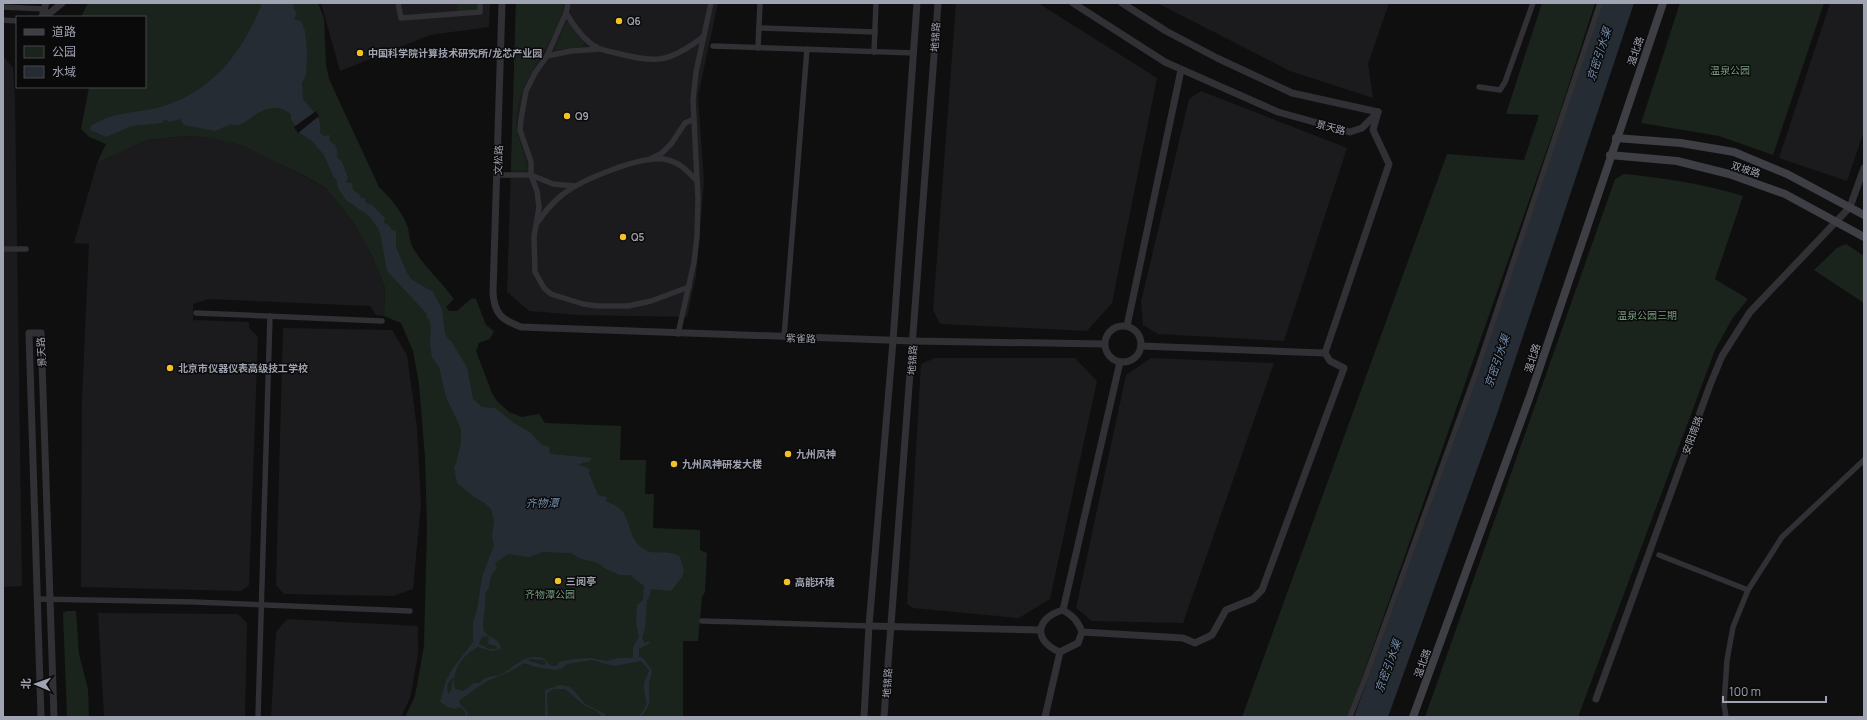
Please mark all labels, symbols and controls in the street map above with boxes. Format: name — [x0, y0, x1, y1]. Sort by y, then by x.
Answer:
place label: Q6 — [627, 14, 641, 28]
legend — [16, 16, 146, 88]
marker: Q6 — [614, 16, 624, 26]
street label: 地锦路 — [927, 22, 943, 52]
text: 道路 — [52, 23, 76, 40]
water label: 京密引水渠 — [1583, 23, 1615, 82]
street label: 温北路 — [1623, 35, 1647, 67]
text: 公园 — [52, 43, 76, 60]
place label: 中国科学院计算技术研究所/龙芯产业园 — [368, 46, 542, 60]
marker: 中国科学院计算技术研究所/龙芯产业园 — [355, 48, 365, 58]
text: 水域 — [52, 63, 76, 80]
park label: 温泉公园 — [1710, 63, 1750, 77]
place label: Q9 — [575, 109, 589, 123]
marker: Q9 — [562, 111, 572, 121]
street label: 景天路 — [1315, 116, 1347, 138]
street label: 文松路 — [490, 145, 506, 175]
street label: 双坡路 — [1730, 158, 1762, 180]
place label: Q5 — [631, 230, 644, 244]
marker: Q5 — [618, 232, 628, 242]
park label: 温泉公园三期 — [1617, 308, 1677, 322]
street label: 紫雀路 — [786, 330, 816, 346]
water label: 京密引水渠 — [1480, 331, 1513, 389]
street label: 景天路 — [33, 337, 49, 367]
street label: 温北路 — [1521, 342, 1543, 374]
street label: 地锦路 — [904, 345, 920, 375]
place label: 北京市仪器仪表高级技工学校 — [178, 361, 308, 375]
marker: 北京市仪器仪表高级技工学校 — [165, 363, 175, 373]
street label: 安阳南路 — [1679, 414, 1705, 456]
place label: 九州风神 — [796, 447, 836, 461]
marker: 九州风神 — [783, 449, 793, 459]
place label: 九州风神研发大楼 — [682, 457, 762, 471]
marker: 九州风神研发大楼 — [669, 459, 679, 469]
water label: 齐物潭 — [526, 495, 560, 510]
place label: 三阅亭 — [566, 574, 596, 588]
place label: 高能环境 — [795, 575, 835, 589]
marker: 三阅亭 — [553, 576, 563, 586]
marker: 高能环境 — [782, 577, 792, 587]
park label: 齐物潭公园 — [525, 587, 575, 601]
water label: 京密引水渠 — [1371, 636, 1405, 694]
street label: 温北路 — [1410, 647, 1434, 679]
north arrow — [16, 664, 56, 704]
street label: 地锦路 — [879, 668, 895, 698]
text: 北 — [18, 678, 33, 689]
scale bar — [1723, 678, 1826, 704]
text: 100 m — [1729, 683, 1761, 700]

